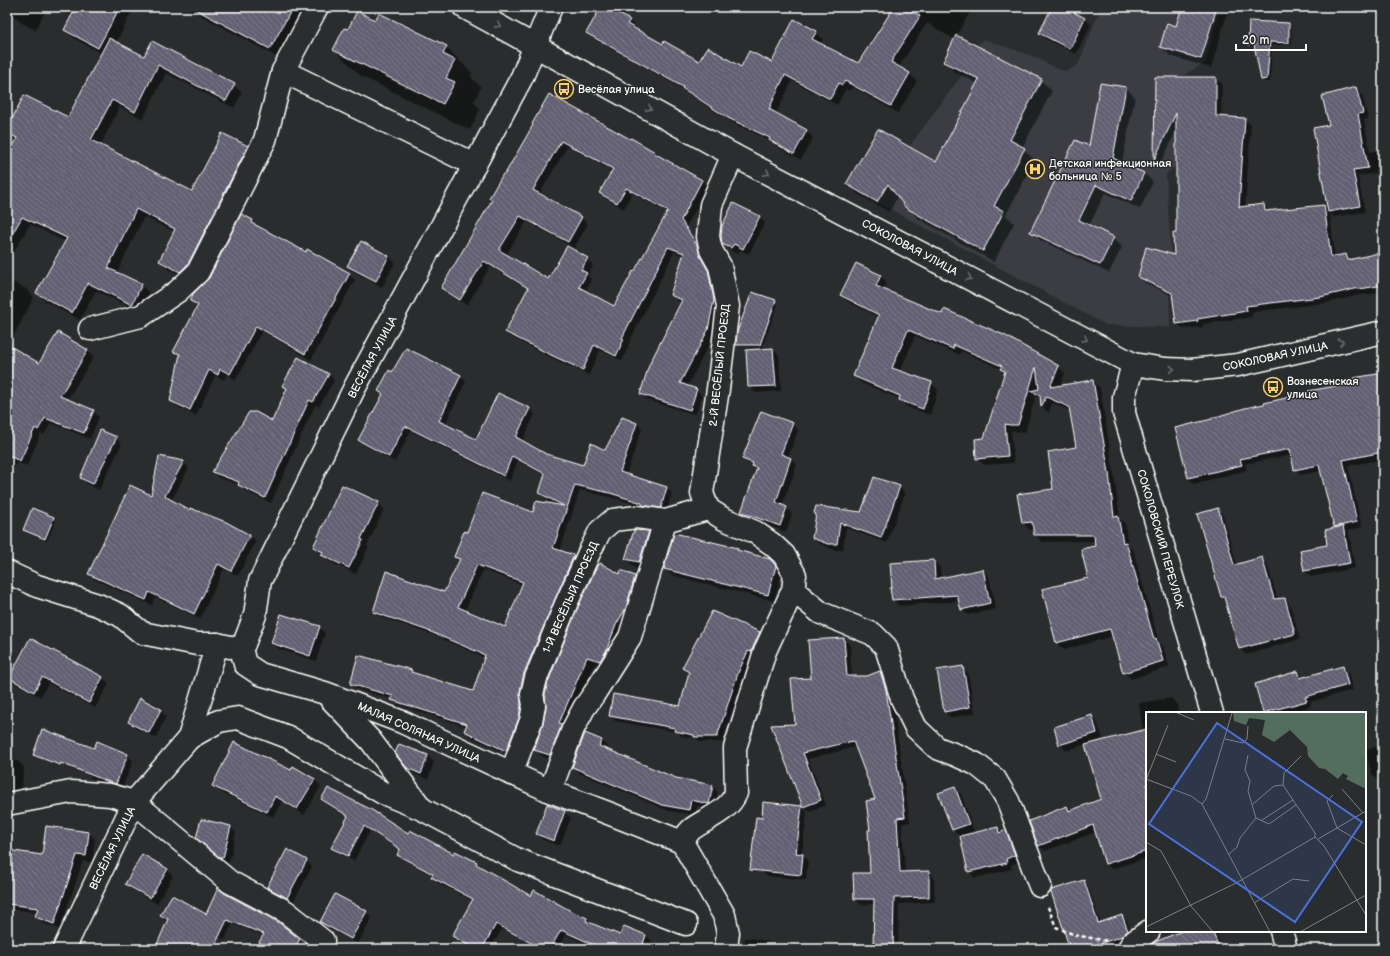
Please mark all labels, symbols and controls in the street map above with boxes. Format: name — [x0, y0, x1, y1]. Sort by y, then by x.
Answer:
one-way arrow — [494, 21, 501, 28]
scale bar — [1236, 26, 1306, 52]
text: 20 m — [1242, 33, 1269, 48]
bus stop icon: Весёлая улица — [553, 78, 575, 100]
place label: Весёлая улица — [578, 83, 655, 96]
one-way arrow — [645, 104, 652, 111]
place label: Детская инфекционная больница № 5 — [1049, 157, 1171, 183]
hospital icon: Детская инфекционная больница № 5 — [1024, 158, 1046, 180]
one-way arrow — [763, 168, 771, 175]
street label: СОКОЛОВАЯ УЛИЦА — [860, 217, 960, 278]
one-way arrow — [965, 273, 973, 281]
street label: 2-Й ВЕСЁЛЫЙ ПРОЕЗД — [706, 303, 732, 427]
street label: ВЕСЁЛАЯ УЛИЦА — [345, 313, 400, 400]
one-way arrow — [1080, 334, 1088, 341]
one-way arrow — [1338, 338, 1344, 346]
street label: СОКОЛОВАЯ УЛИЦА — [1222, 339, 1329, 374]
one-way arrow — [1169, 365, 1175, 373]
place label: Вознесенская улица — [1287, 375, 1359, 401]
bus stop icon: Вознесенская улица — [1262, 376, 1284, 398]
street label: СОКОЛОВСКИЙ ПЕРЕУЛОК — [1134, 468, 1187, 611]
street label: 1-Й ВЕСЁЛЫЙ ПРОЕЗД — [539, 539, 601, 655]
street label: МАЛАЯ СОЛЯНАЯ УЛИЦА — [355, 699, 482, 766]
inset map — [1146, 712, 1366, 932]
street label: ВЕСЁЛАЯ УЛИЦА — [86, 804, 138, 892]

